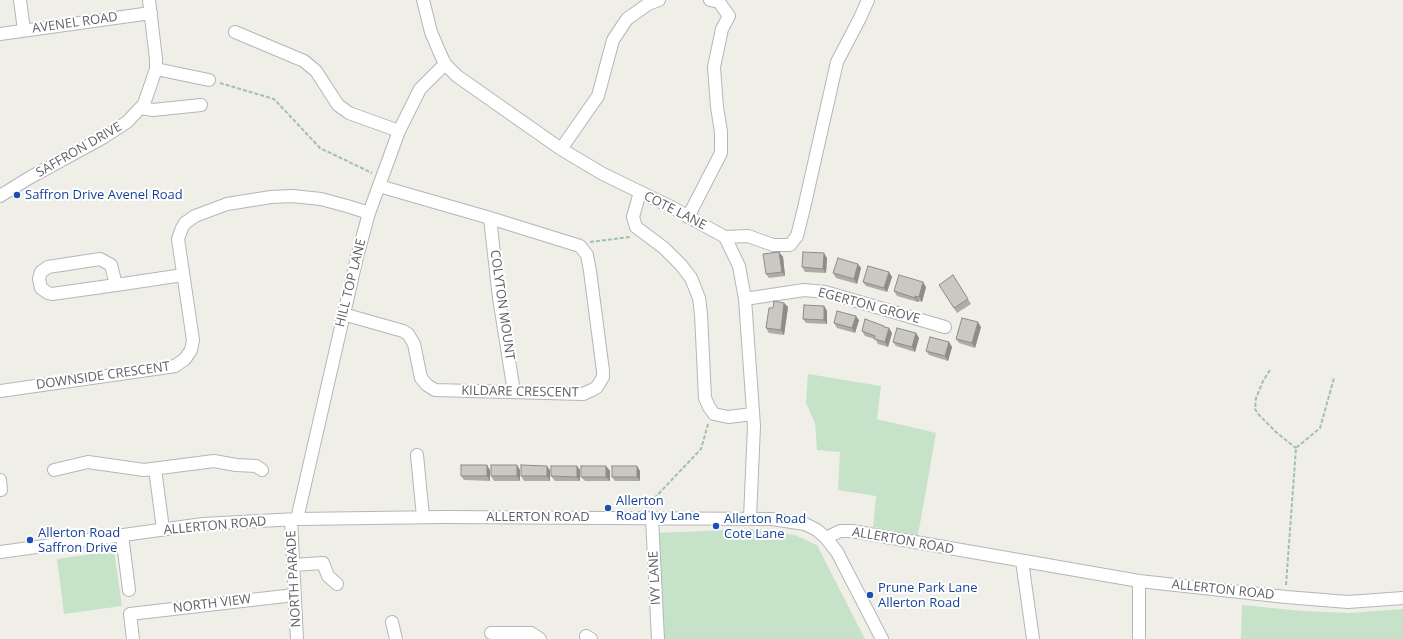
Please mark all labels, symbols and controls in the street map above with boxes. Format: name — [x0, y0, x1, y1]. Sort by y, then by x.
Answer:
street label: AVENEL ROAD — [31, 9, 119, 37]
street label: SAFFRON DRIVE — [33, 119, 125, 181]
place label: Saffron Drive Avenel Road — [25, 187, 183, 203]
street label: COTE LANE — [641, 189, 709, 233]
marker: Saffron Drive Avenel Road — [12, 190, 22, 200]
street label: HILL TOP LANE — [332, 237, 370, 329]
street label: COLYTON MOUNT — [487, 249, 517, 361]
street label: EGERTON GROVE — [816, 285, 922, 327]
street label: DOWNSIDE CRESCENT — [35, 359, 171, 393]
street label: KILDARE CRESCENT — [461, 383, 579, 401]
place label: Allerton Road Ivy Lane — [616, 493, 700, 524]
marker: Allerton Road Ivy Lane — [603, 503, 613, 513]
street label: ALLERTON ROAD — [486, 509, 590, 525]
place label: Allerton Road Cote Lane — [724, 511, 806, 542]
street label: ALLERTON ROAD — [163, 514, 267, 538]
marker: Allerton Road Cote Lane — [711, 521, 721, 531]
street label: ALLERTON ROAD — [851, 524, 955, 558]
place label: Allerton Road Saffron Drive — [38, 525, 120, 556]
street label: NORTH PARADE — [284, 530, 304, 628]
marker: Allerton Road Saffron Drive — [25, 535, 35, 545]
street label: IVY LANE — [646, 551, 664, 605]
street label: ALLERTON ROAD — [1171, 577, 1275, 603]
place label: Prune Park Lane Allerton Road — [878, 580, 978, 611]
marker: Prune Park Lane Allerton Road — [865, 590, 875, 600]
street label: NORTH VIEW — [172, 591, 252, 617]

